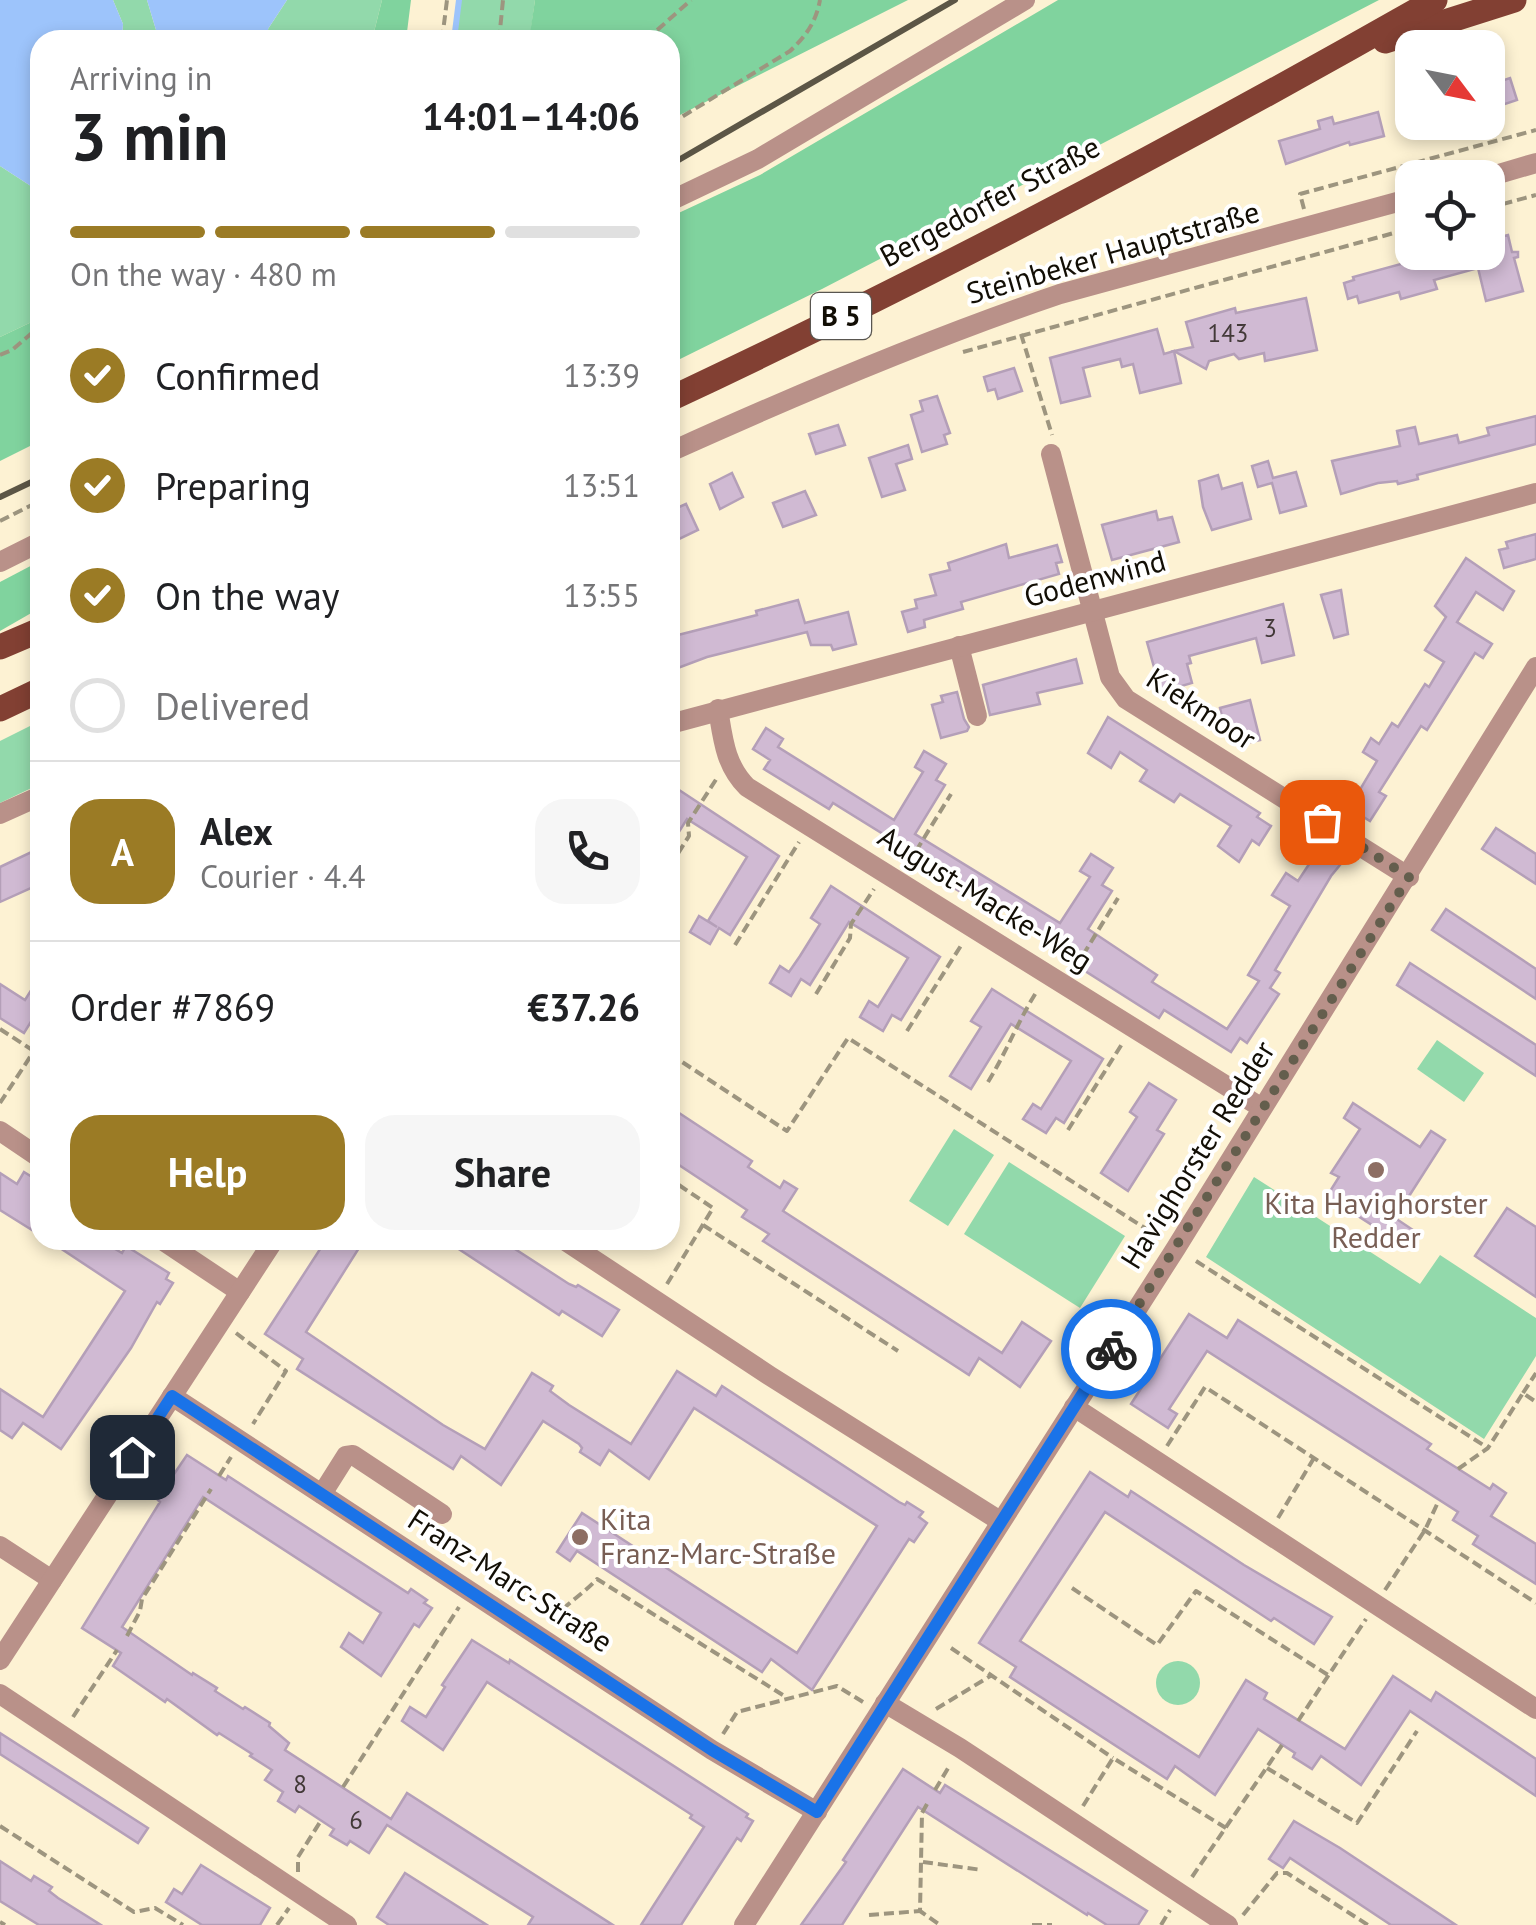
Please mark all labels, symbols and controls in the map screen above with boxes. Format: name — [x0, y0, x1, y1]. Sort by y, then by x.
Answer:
north arrow — [1395, 30, 1505, 140]
map controls — [1395, 30, 1505, 270]
text: Arriving in — [70, 57, 212, 99]
text: 14:01–14:06 — [422, 91, 640, 140]
text: 3 min — [70, 94, 229, 178]
street label: Bergedorfer Straße — [873, 126, 1106, 275]
button: locate — [1395, 160, 1505, 270]
street label: Steinbeker Hauptstraße — [962, 191, 1264, 312]
text: On the way · 480 m — [70, 253, 337, 295]
road number: B 5 — [811, 293, 871, 339]
house number: 143 — [1208, 317, 1248, 349]
icon: check — [70, 348, 125, 403]
text: Confirmed — [155, 351, 321, 400]
text: 13:39 — [563, 354, 640, 396]
icon: check — [70, 458, 125, 513]
text: Preparing — [155, 461, 311, 510]
text: 13:51 — [563, 464, 640, 506]
street label: Godenwind — [1020, 540, 1170, 615]
icon: check — [70, 568, 125, 623]
text: On the way — [155, 571, 340, 620]
text: 13:55 — [563, 574, 640, 616]
house number: 3 — [1263, 612, 1277, 644]
street label: Kiekmoor — [1140, 658, 1264, 758]
text: Delivered — [155, 681, 310, 730]
pin — [1280, 780, 1365, 865]
icon: bag — [1295, 795, 1350, 850]
button: phone — [535, 799, 640, 904]
text: Alex — [200, 806, 273, 855]
street label: August-Macke-Weg — [871, 816, 1100, 979]
text: A — [111, 827, 134, 876]
text: Courier · 4.4 — [200, 855, 366, 897]
text: Order #7869 — [70, 982, 275, 1031]
text: €37.26 — [527, 982, 640, 1031]
street label: Havighorster Redder — [1111, 1033, 1283, 1275]
button: Help — [70, 1115, 345, 1230]
button: Share — [365, 1115, 640, 1230]
marker: Kita Havighorster Redder — [1365, 1159, 1387, 1181]
place label: Kita Havighorster Redder — [1264, 1183, 1488, 1256]
courier — [1061, 1299, 1161, 1399]
icon: bike — [1084, 1322, 1139, 1377]
pin — [90, 1415, 175, 1500]
icon: home — [105, 1430, 160, 1485]
street label: Franz-Marc-Straße — [401, 1499, 620, 1660]
place label: Kita Franz-Marc-Straße — [600, 1499, 836, 1572]
marker: Kita Franz-Marc-Straße — [569, 1526, 591, 1548]
house number: 8 — [293, 1768, 307, 1800]
house number: 6 — [349, 1804, 363, 1836]

